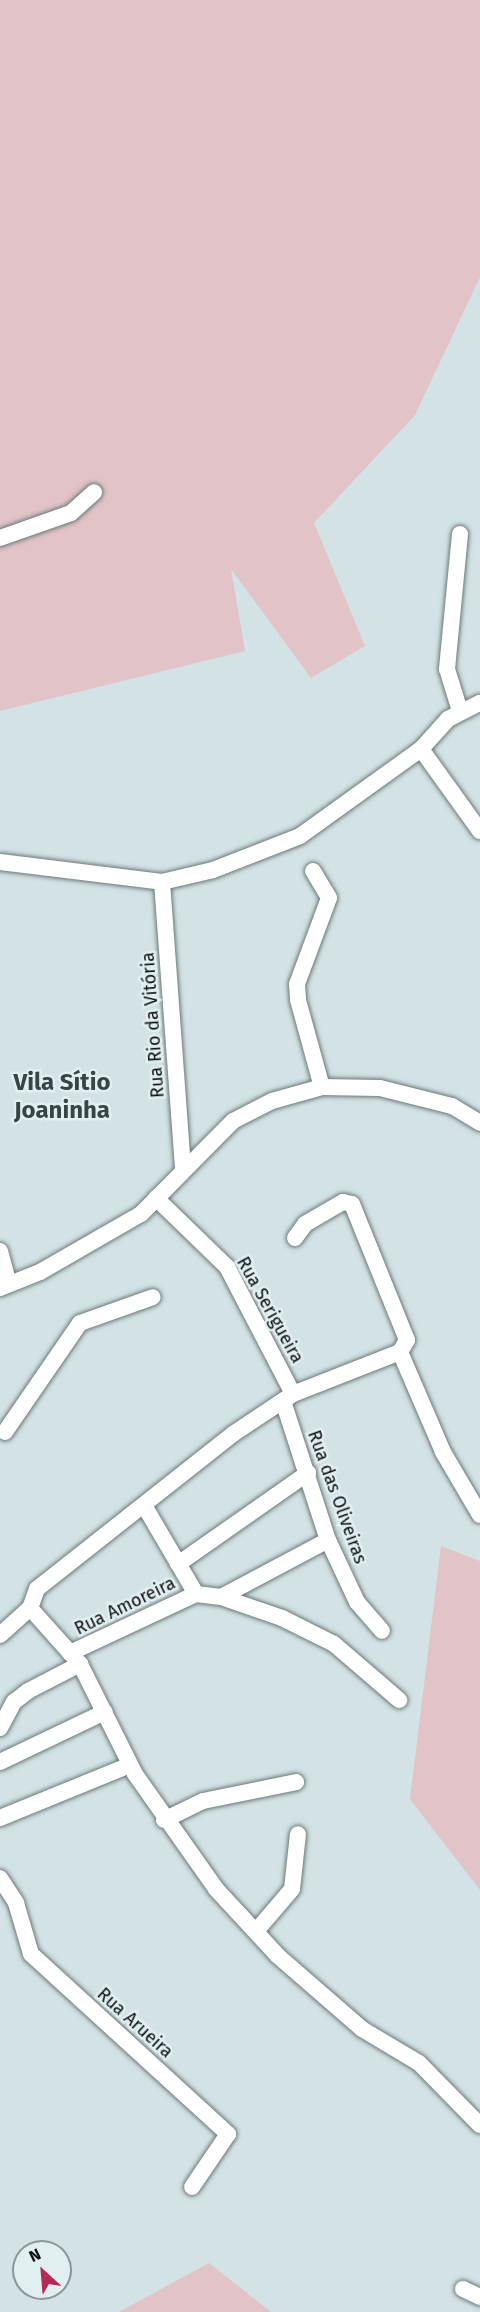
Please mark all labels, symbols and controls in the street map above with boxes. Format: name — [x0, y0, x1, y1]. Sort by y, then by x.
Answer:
street label: Rua Rio da Vitória — [137, 951, 169, 1099]
district label: Vila Sítio Joaninha — [14, 1069, 110, 1125]
street label: Rua Serigueira — [232, 1253, 308, 1367]
street label: Rua das Oliveiras — [303, 1427, 371, 1567]
street label: Rua Amoreira — [71, 1572, 179, 1640]
street label: Rua Arueira — [93, 1983, 177, 2063]
north arrow — [12, 2240, 72, 2300]
text: N — [26, 2244, 44, 2266]

